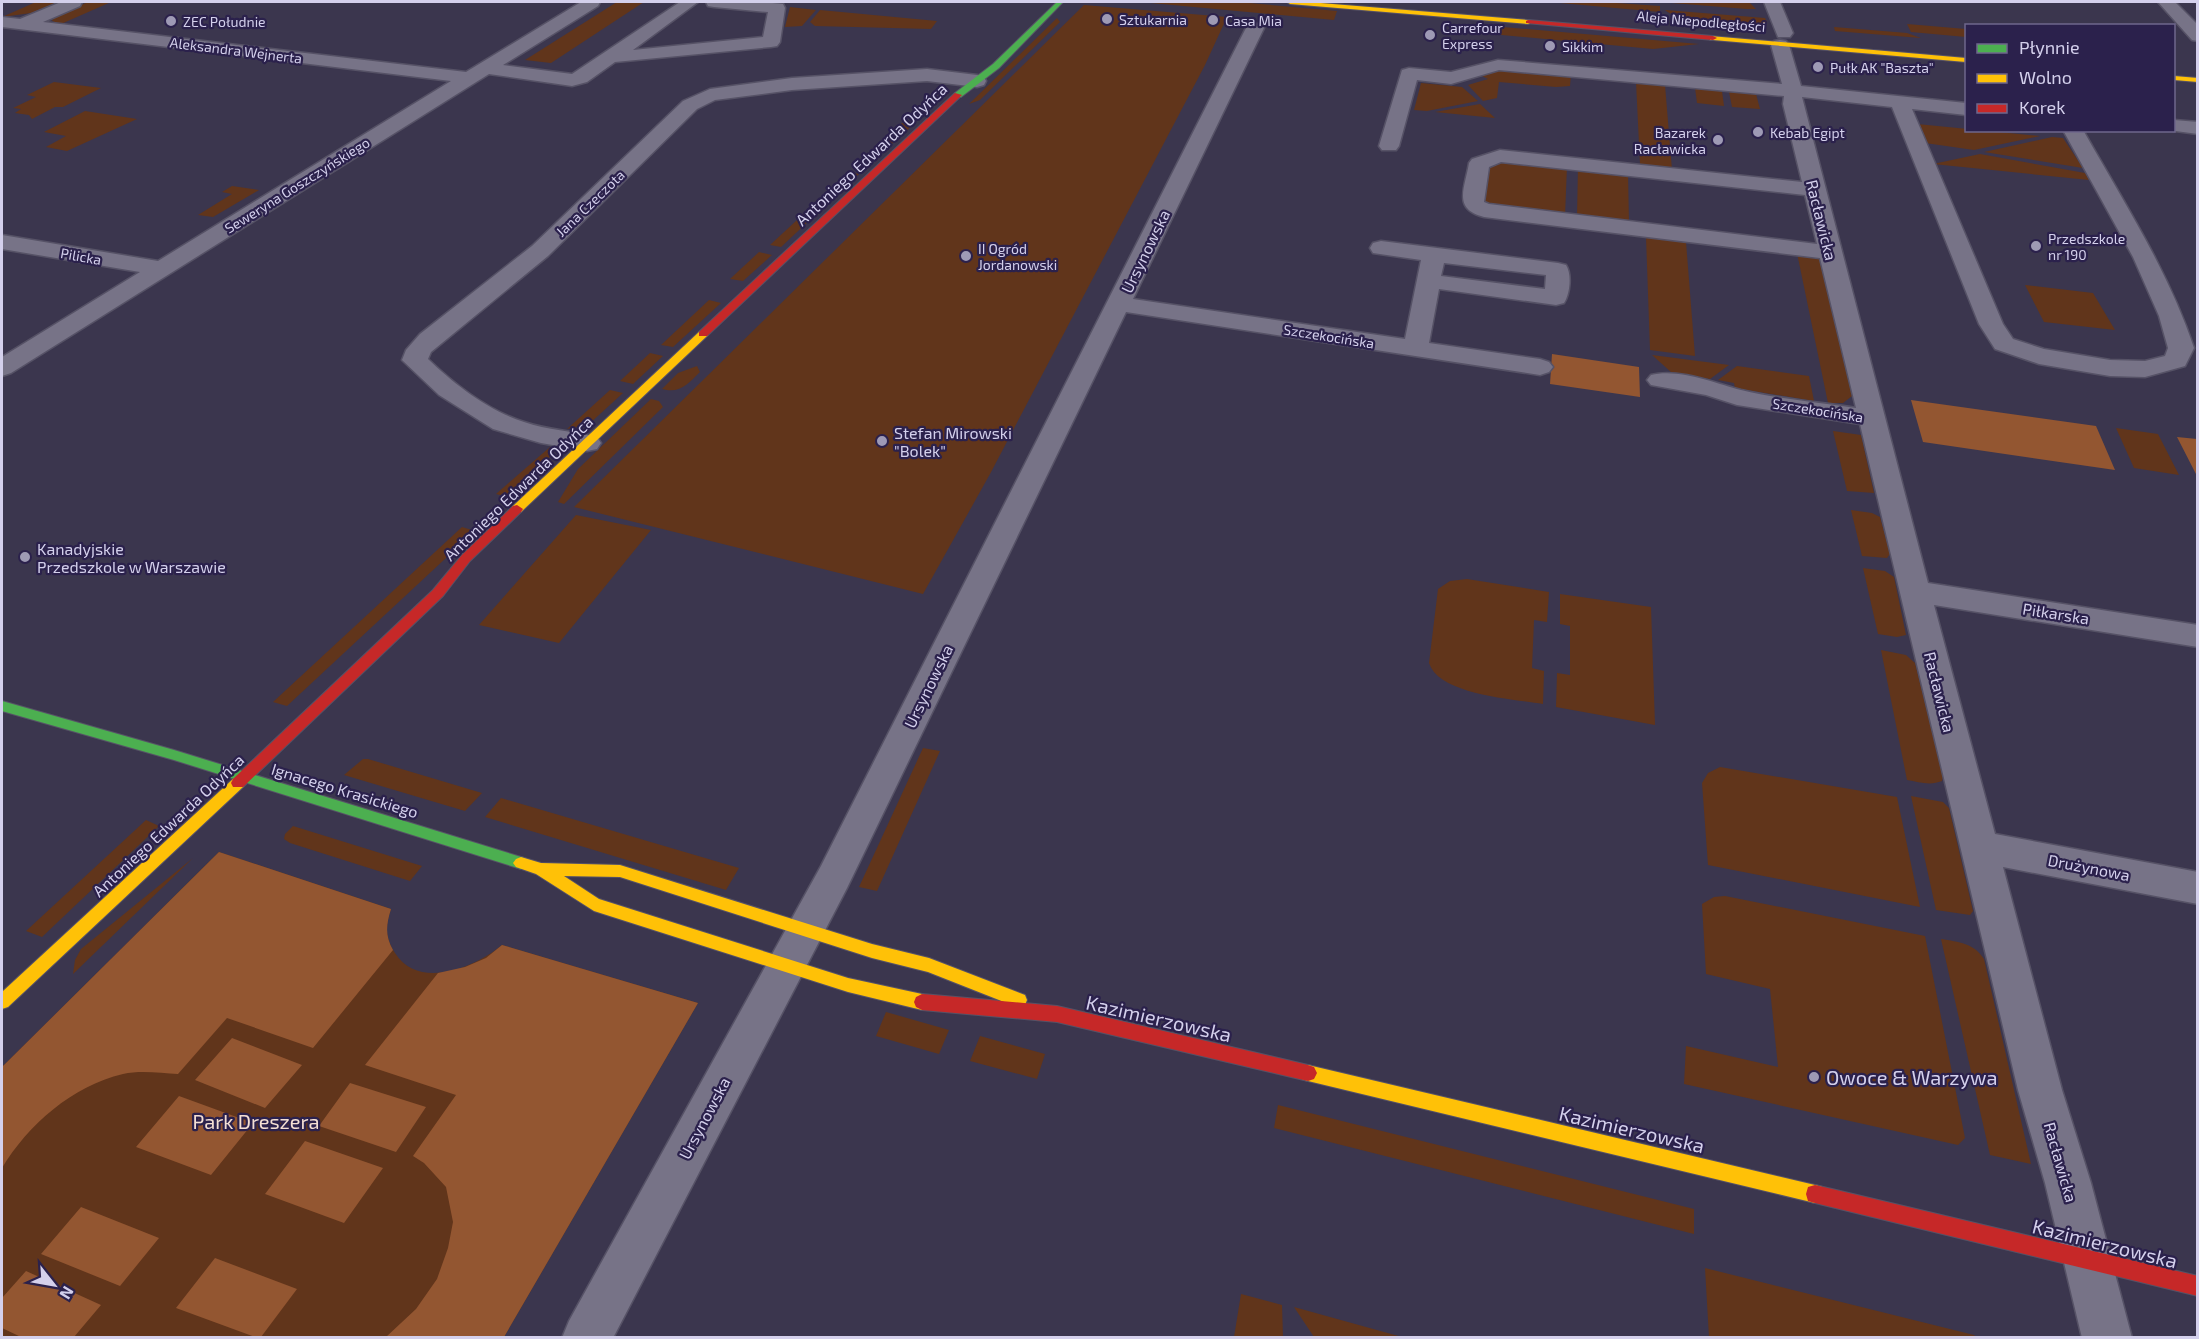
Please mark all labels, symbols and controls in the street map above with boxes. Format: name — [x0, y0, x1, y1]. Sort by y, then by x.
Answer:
street label: Aleja Niepodległości — [1636, 7, 1766, 35]
place label: Sztukarnia — [1119, 11, 1187, 28]
marker: Sztukarnia — [1100, 12, 1114, 26]
place label: Casa Mia — [1225, 12, 1282, 29]
place label: ZEC Południe — [183, 13, 266, 30]
marker: Casa Mia — [1206, 13, 1220, 27]
marker: ZEC Południe — [164, 14, 178, 28]
place label: Carrefour Express — [1442, 19, 1503, 52]
legend — [1965, 24, 2175, 132]
marker: Carrefour Express — [1423, 28, 1437, 42]
street label: Aleksandra Wejnerta — [169, 33, 303, 67]
text: Płynnie — [2019, 36, 2080, 58]
place label: Sikkim — [1562, 38, 1603, 55]
marker: Sikkim — [1543, 39, 1557, 53]
place label: Pułk AK "Baszta" — [1830, 59, 1934, 76]
marker: Pułk AK "Baszta" — [1811, 60, 1825, 74]
text: Wolno — [2019, 66, 2072, 88]
street label: Antoniego Edwarda Odyńca — [791, 79, 951, 229]
text: Korek — [2019, 96, 2065, 118]
place label: Bazarek Racławicka — [1634, 124, 1706, 157]
place label: Kebab Egipt — [1770, 124, 1845, 141]
marker: Kebab Egipt — [1751, 125, 1765, 139]
street label: Seweryna Goszczyńskiego — [221, 133, 373, 237]
marker: Bazarek Racławicka — [1711, 133, 1725, 147]
street label: Jana Czeczota — [552, 166, 628, 240]
street label: Racławicka — [1803, 178, 1841, 262]
street label: Ursynowska — [1117, 206, 1173, 296]
place label: Przedszkole nr 190 — [2048, 230, 2125, 263]
marker: Przedszkole nr 190 — [2029, 239, 2043, 253]
place label: II Ogród Jordanowski — [978, 240, 1057, 273]
street label: Pilicka — [59, 244, 103, 268]
marker: II Ogród Jordanowski — [959, 249, 973, 263]
street label: Szczekocińska — [1282, 320, 1376, 352]
street label: Szczekocińska — [1771, 394, 1865, 426]
street label: Antoniego Edwarda Odyńca — [440, 412, 596, 564]
place label: Stefan Mirowski "Bolek" — [894, 423, 1012, 460]
marker: Stefan Mirowski "Bolek" — [875, 434, 889, 448]
place label: Kanadyjskie Przedszkole w Warszawie — [37, 539, 226, 576]
marker: Kanadyjskie Przedszkole w Warszawie — [18, 550, 32, 564]
street label: Piłkarska — [2021, 598, 2091, 628]
street label: Ursynowska — [900, 641, 956, 731]
street label: Racławicka — [1921, 650, 1959, 734]
street label: Antoniego Edwarda Odyńca — [88, 750, 248, 900]
street label: Ignacego Krasickiego — [269, 759, 421, 821]
street label: Drużynowa — [2046, 850, 2132, 884]
street label: Kazimierzowska — [1084, 990, 1234, 1046]
place label: Owoce & Warzywa — [1826, 1065, 1998, 1089]
marker: Owoce & Warzywa — [1807, 1070, 1821, 1084]
street label: Ursynowska — [674, 1074, 734, 1162]
street label: Kazimierzowska — [1557, 1101, 1707, 1157]
park label: Park Dreszera — [192, 1109, 320, 1133]
street label: Racławicka — [2041, 1120, 2081, 1204]
street label: Kazimierzowska — [2030, 1213, 2180, 1273]
north arrow — [24, 1255, 84, 1315]
text: N — [56, 1283, 78, 1303]

